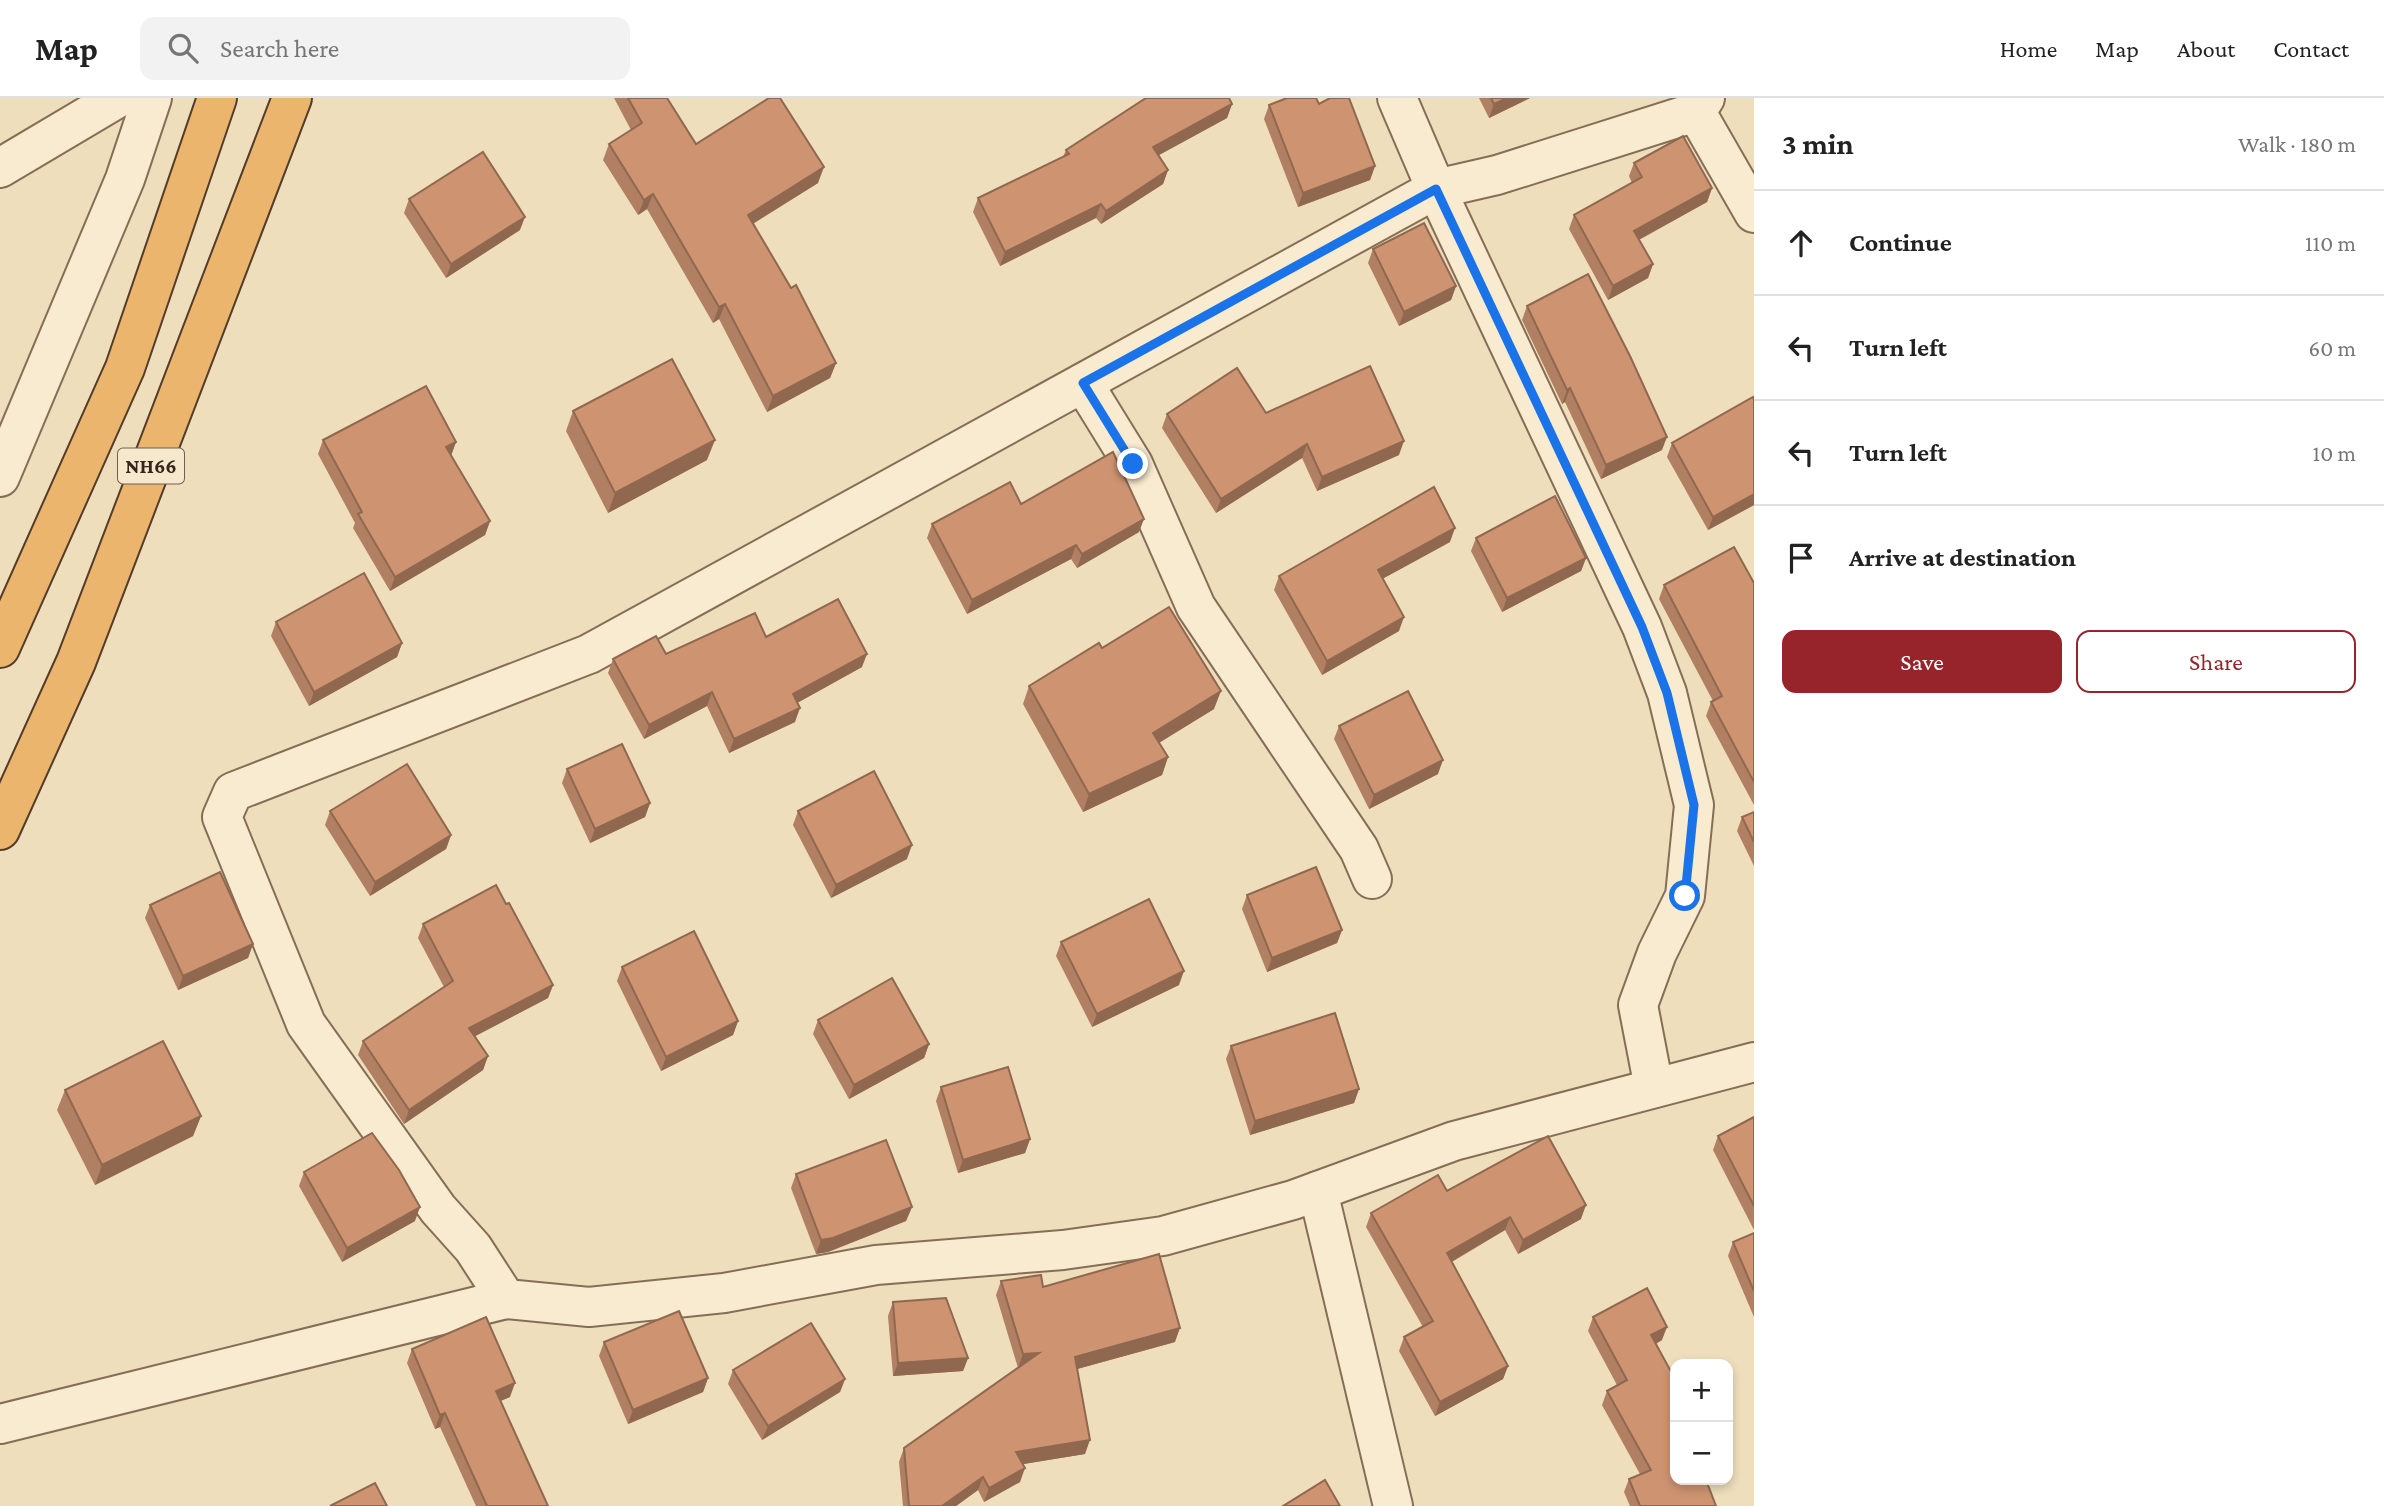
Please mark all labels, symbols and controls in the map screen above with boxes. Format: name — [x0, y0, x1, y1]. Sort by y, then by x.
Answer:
search box — [140, 17, 630, 80]
icon: search — [164, 29, 202, 67]
text: Map — [35, 30, 98, 67]
text: Search here — [220, 34, 339, 63]
text: Home — [2000, 35, 2057, 62]
text: Map — [2095, 35, 2139, 62]
text: About — [2177, 35, 2235, 62]
text: Contact — [2273, 35, 2349, 62]
text: 3 min — [1782, 127, 1854, 160]
text: Walk · 180 m — [2238, 131, 2356, 157]
icon: ahead — [1782, 224, 1820, 262]
text: Continue — [1849, 228, 1952, 257]
text: 110 m — [2305, 230, 2356, 256]
icon: left — [1782, 329, 1820, 367]
text: Turn left — [1849, 333, 1947, 362]
text: 60 m — [2309, 335, 2356, 361]
icon: left — [1782, 434, 1820, 472]
text: Turn left — [1849, 438, 1947, 467]
text: 10 m — [2313, 440, 2356, 466]
road number: NH66 — [118, 448, 184, 484]
route end — [1117, 448, 1148, 479]
icon: arrive — [1782, 539, 1820, 577]
text: Arrive at destination — [1849, 543, 2076, 572]
button: Save — [1782, 630, 2062, 693]
button: Share — [2076, 630, 2356, 693]
route start — [1669, 880, 1700, 911]
map controls — [1670, 1359, 1733, 1485]
button: + — [1670, 1359, 1733, 1422]
button: − — [1670, 1422, 1733, 1485]

